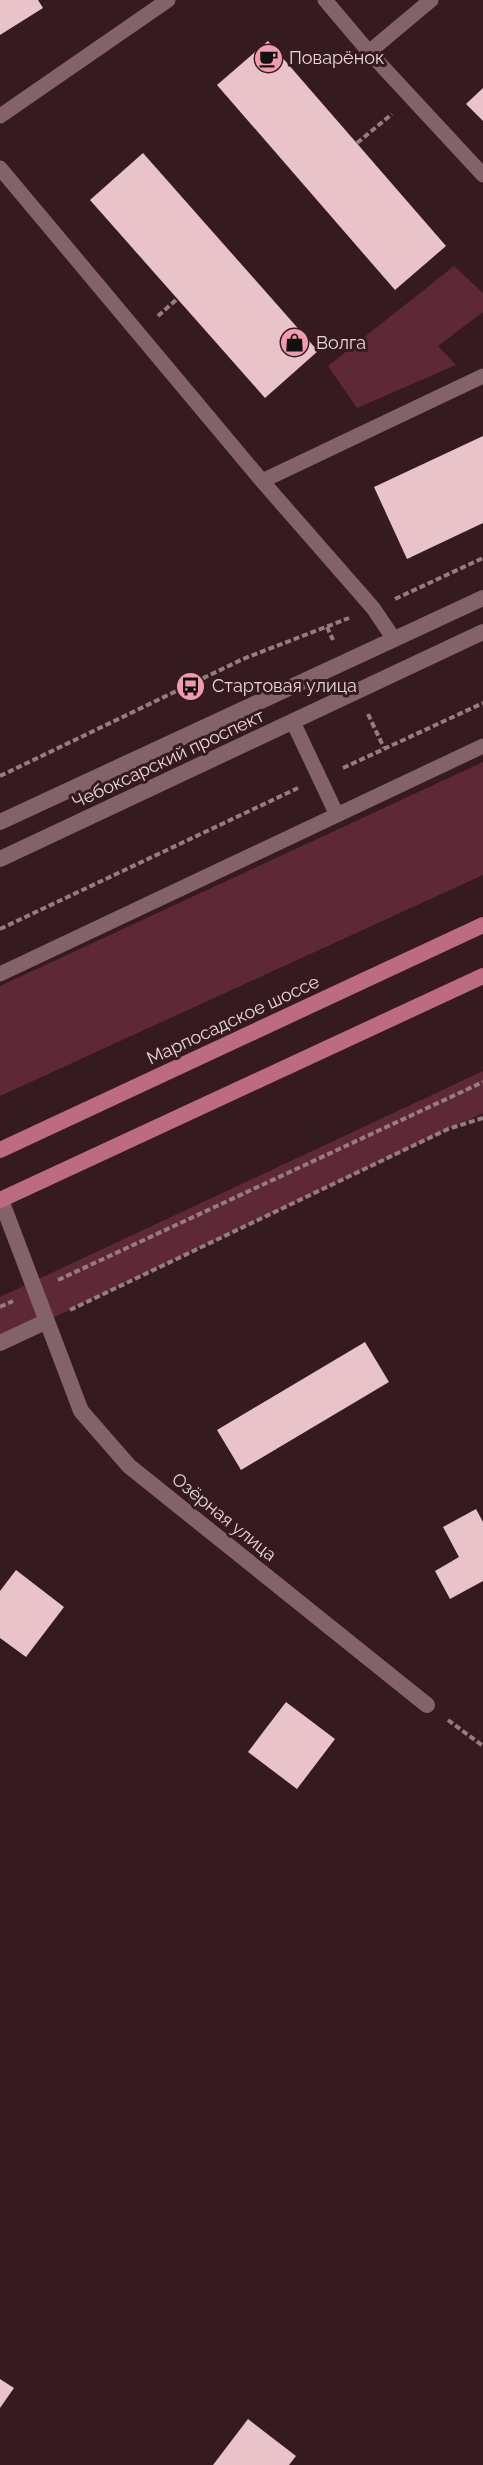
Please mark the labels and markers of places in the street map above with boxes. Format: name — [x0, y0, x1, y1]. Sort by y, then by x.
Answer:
cafe icon: Поварёнок — [252, 42, 284, 74]
place label: Поварёнок — [289, 47, 384, 68]
shop icon: Волга — [279, 327, 311, 359]
place label: Волга — [316, 332, 366, 353]
bus stop icon: Стартовая улица — [175, 670, 207, 702]
place label: Стартовая улица — [212, 675, 357, 696]

